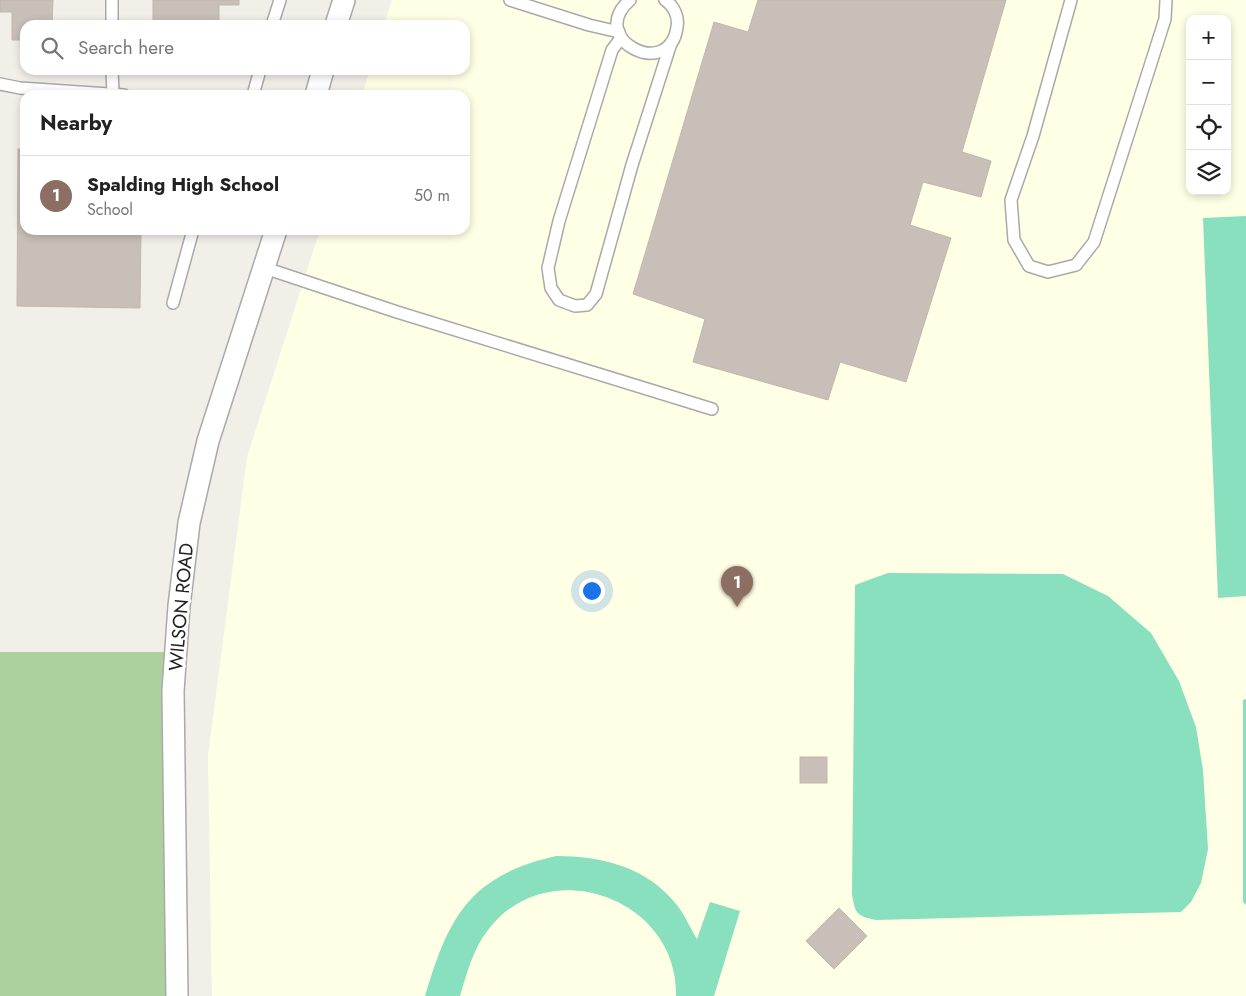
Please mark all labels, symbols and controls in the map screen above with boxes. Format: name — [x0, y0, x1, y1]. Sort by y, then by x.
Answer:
map controls — [1186, 15, 1231, 195]
button: + — [1186, 15, 1231, 60]
search box — [20, 20, 470, 75]
icon: search — [38, 34, 66, 62]
text: Search here — [78, 34, 174, 61]
button: − — [1186, 60, 1231, 105]
button: locate — [1186, 105, 1231, 150]
text: Nearby — [40, 108, 112, 138]
button: layers — [1186, 150, 1231, 195]
text: Spalding High School — [87, 171, 279, 198]
text: 1 — [52, 184, 60, 207]
text: 50 m — [414, 184, 450, 207]
text: School — [87, 198, 133, 221]
street label: WILSON ROAD — [162, 542, 200, 672]
pin: 1 — [721, 566, 753, 607]
your location — [579, 578, 605, 604]

